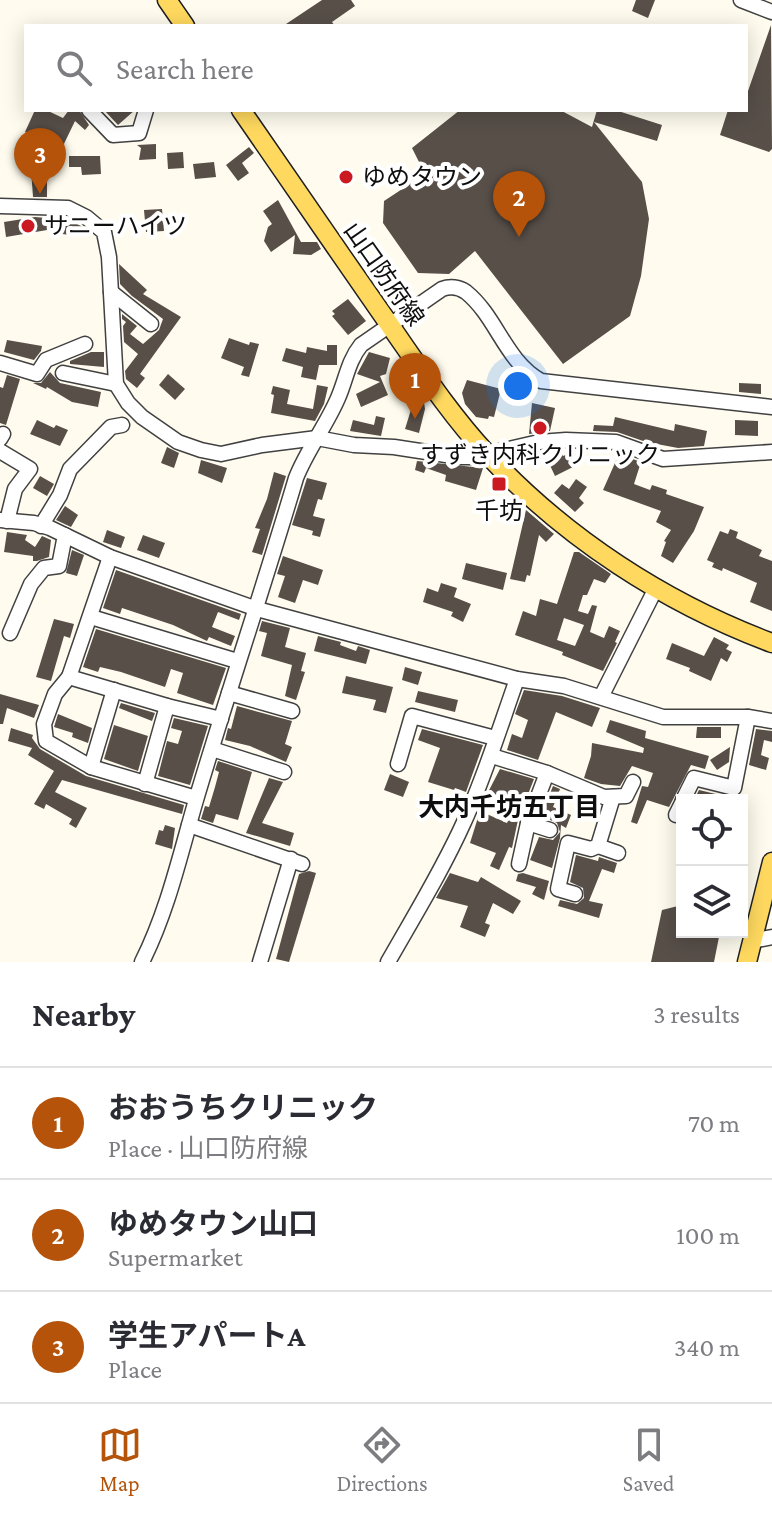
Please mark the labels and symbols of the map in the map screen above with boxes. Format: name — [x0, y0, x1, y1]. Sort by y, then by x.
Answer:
pin: 3 — [14, 128, 66, 194]
place label: ゆめタウン — [362, 163, 482, 190]
marker: ゆめタウン — [337, 168, 355, 186]
pin: 2 — [493, 171, 545, 237]
place label: サニーハイツ — [44, 212, 187, 239]
marker: サニーハイツ — [19, 217, 37, 235]
street label: 山口防府線 — [339, 217, 430, 331]
pin: 1 — [389, 353, 441, 419]
your location — [498, 366, 538, 406]
marker: すずき内科クリニック — [531, 419, 549, 437]
place label: すずき内科クリニック — [420, 441, 660, 468]
marker: 千坊 — [490, 475, 508, 493]
place label: 千坊 — [475, 497, 523, 524]
district label: 大内千坊五丁目 — [418, 793, 600, 822]

